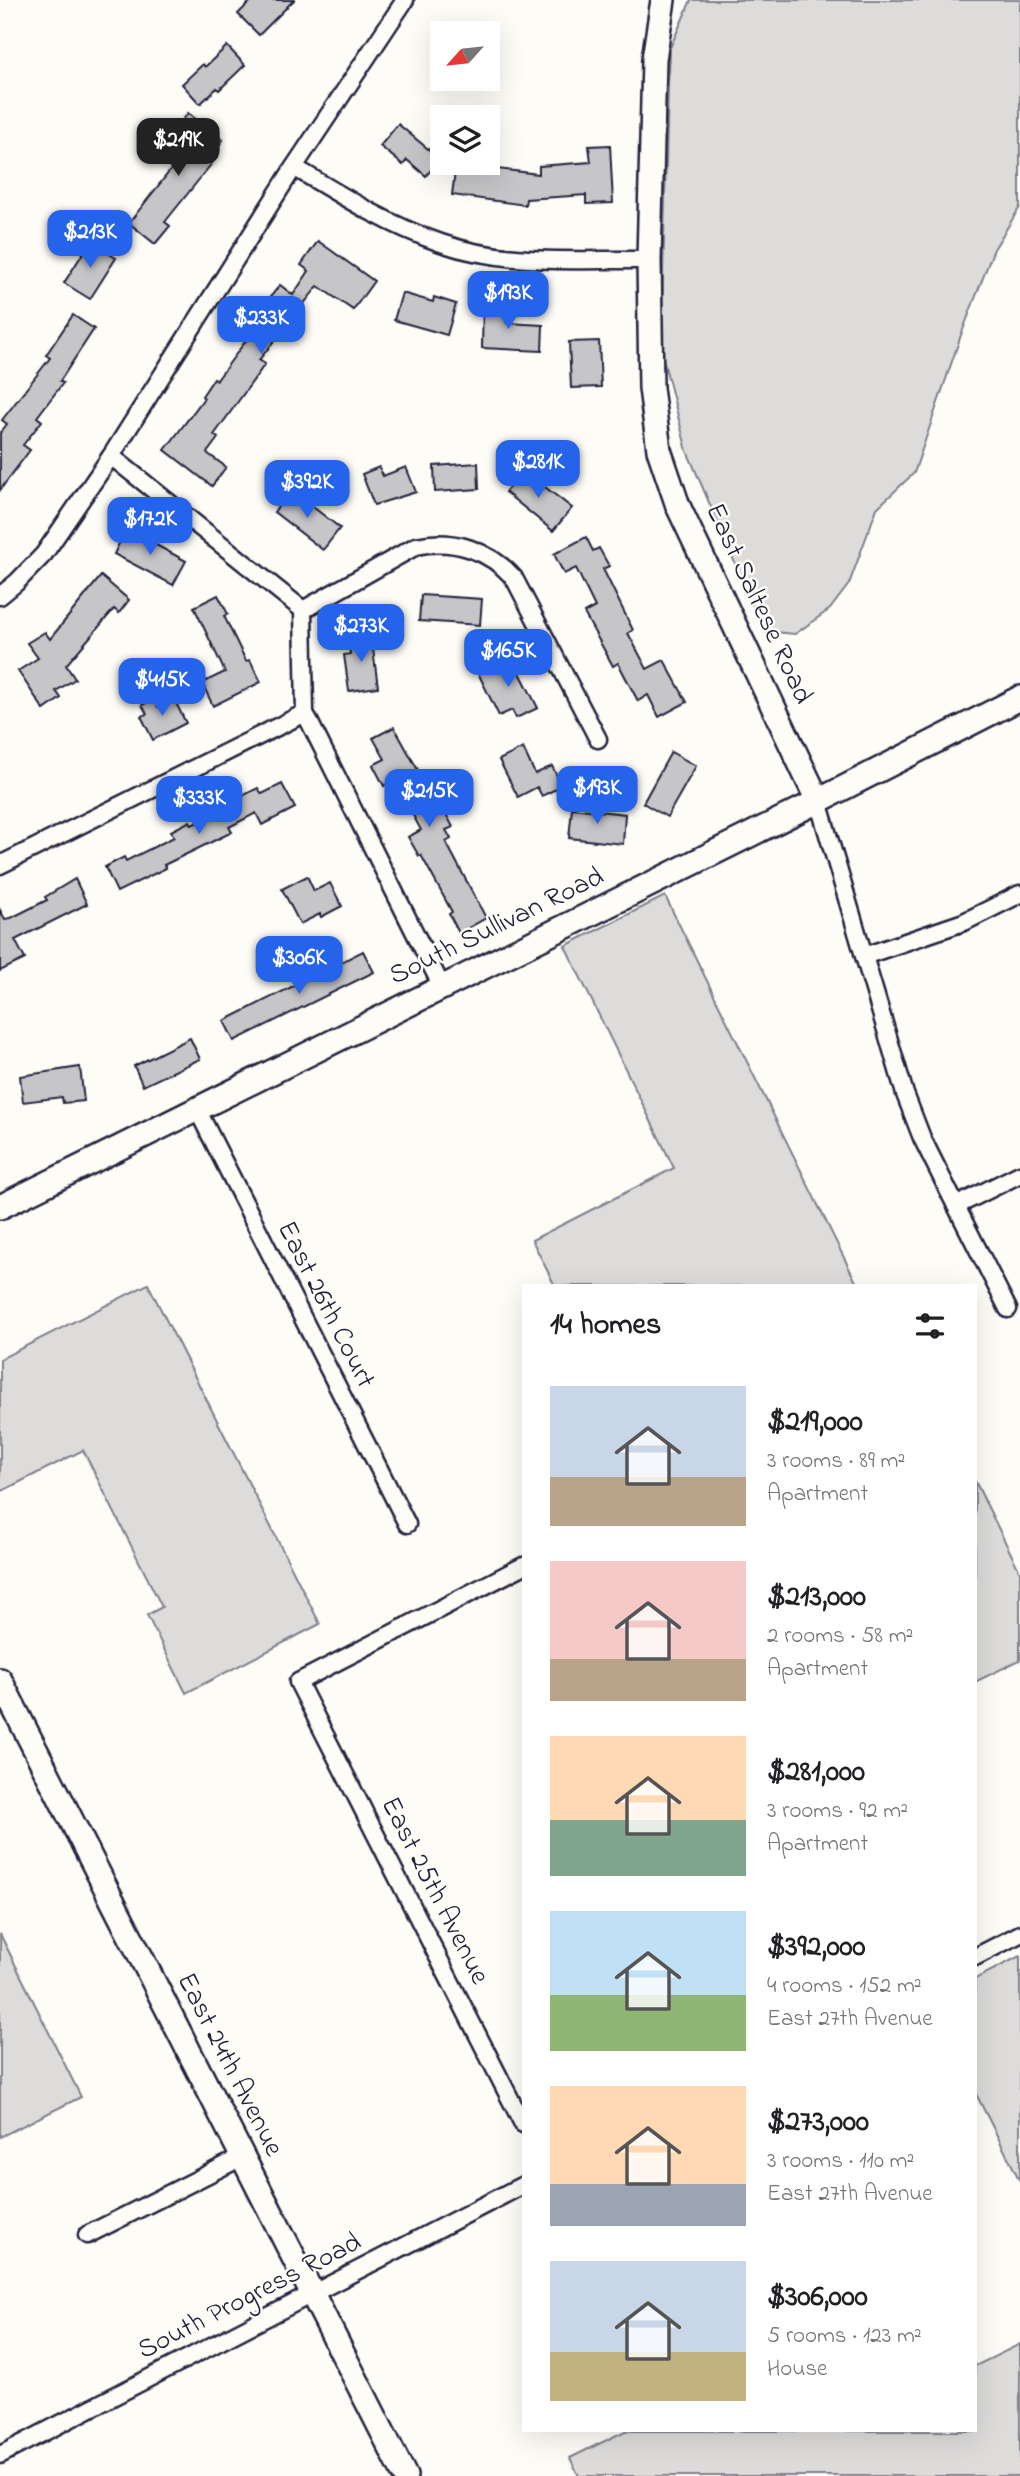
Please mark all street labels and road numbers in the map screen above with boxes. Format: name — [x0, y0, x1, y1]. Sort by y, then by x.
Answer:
street label: East Saltese Road — [694, 497, 823, 711]
street label: South Sullivan Road — [383, 857, 611, 997]
street label: East 26th Court — [265, 1214, 385, 1396]
street label: East 25th Avenue — [369, 1790, 499, 1993]
street label: East 24th Avenue — [165, 1966, 293, 2165]
street label: South Progress Road — [131, 2223, 369, 2371]

